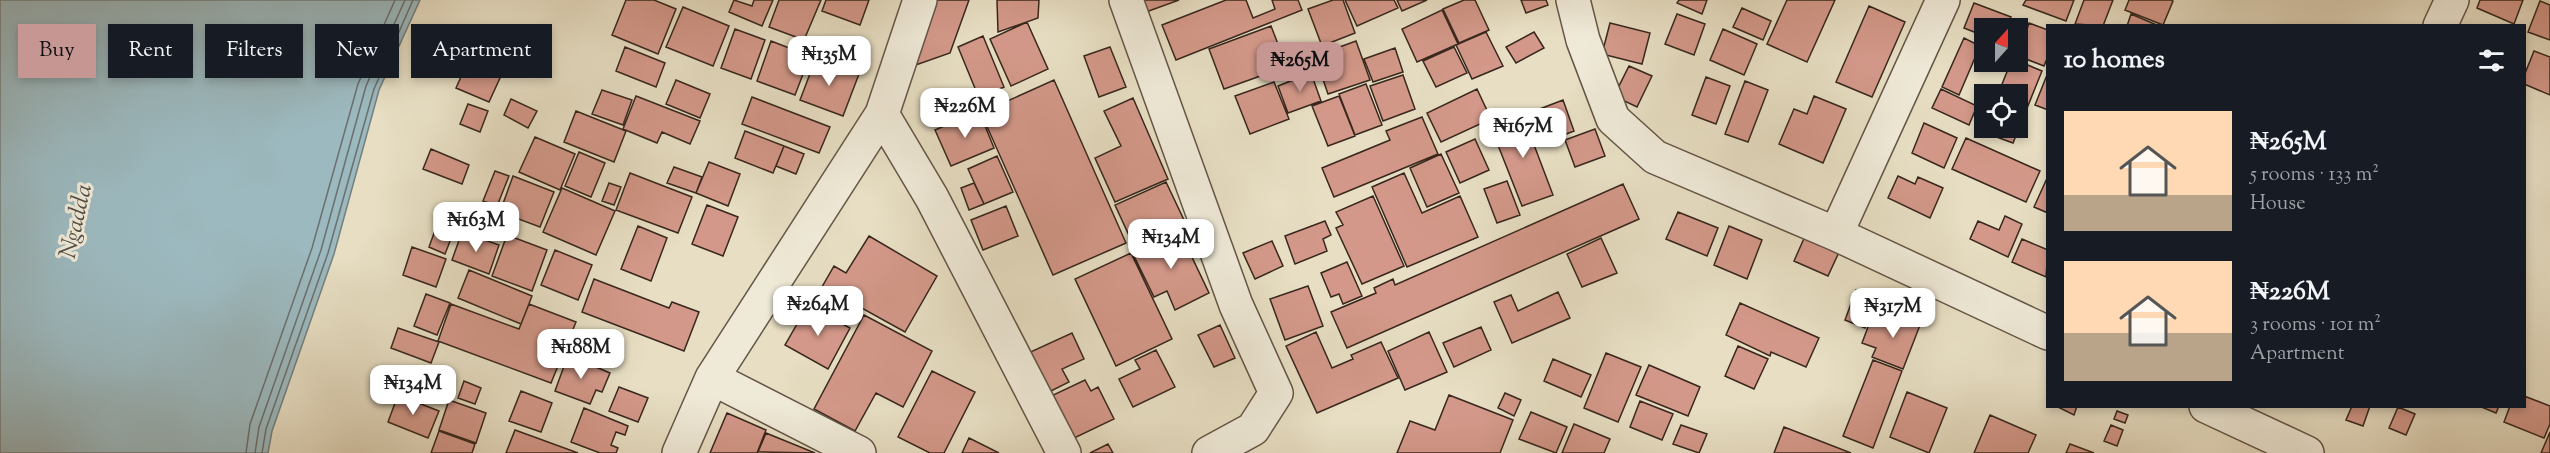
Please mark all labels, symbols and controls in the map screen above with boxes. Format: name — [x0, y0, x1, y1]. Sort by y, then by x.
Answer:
north arrow — [1974, 18, 2028, 72]
map controls — [1974, 18, 2028, 138]
chip: Buy — [18, 24, 96, 78]
chip: Rent — [108, 24, 193, 78]
chip: Filters — [205, 24, 303, 78]
chip: New — [315, 24, 399, 78]
chip: Apartment — [411, 24, 552, 78]
pin: ₦135M — [787, 36, 871, 87]
text: ₦135M — [802, 41, 856, 70]
pin: ₦265M — [1258, 42, 1342, 93]
text: 10 homes — [2064, 42, 2165, 79]
icon: filters — [2475, 44, 2508, 77]
text: ₦265M — [1271, 47, 1329, 76]
button: locate — [1974, 84, 2028, 138]
pin: ₦226M — [923, 88, 1007, 139]
text: ₦226M — [934, 93, 996, 122]
pin: ₦167M — [1481, 108, 1565, 159]
text: ₦167M — [1493, 113, 1553, 142]
text: ₦265M — [2250, 124, 2327, 161]
icon: home — [2112, 135, 2184, 207]
text: 5 rooms · 133 m² — [2250, 161, 2379, 190]
water label: Ngadda — [52, 181, 102, 262]
text: House — [2250, 190, 2305, 219]
pin: ₦163M — [434, 202, 518, 253]
text: ₦163M — [447, 207, 505, 236]
pin: ₦134M — [1129, 219, 1213, 270]
text: ₦134M — [1142, 224, 1200, 253]
text: ₦226M — [2250, 274, 2330, 311]
icon: home — [2112, 285, 2184, 357]
pin: ₦264M — [776, 286, 860, 337]
pin: ₦317M — [1851, 288, 1935, 339]
text: ₦264M — [787, 291, 849, 320]
text: ₦317M — [1864, 293, 1922, 322]
text: 3 rooms · 101 m² — [2250, 311, 2381, 340]
pin: ₦188M — [539, 329, 623, 380]
text: ₦188M — [551, 334, 611, 363]
text: Apartment — [2250, 340, 2345, 369]
pin: ₦134M — [371, 365, 455, 416]
text: ₦134M — [384, 370, 442, 399]

